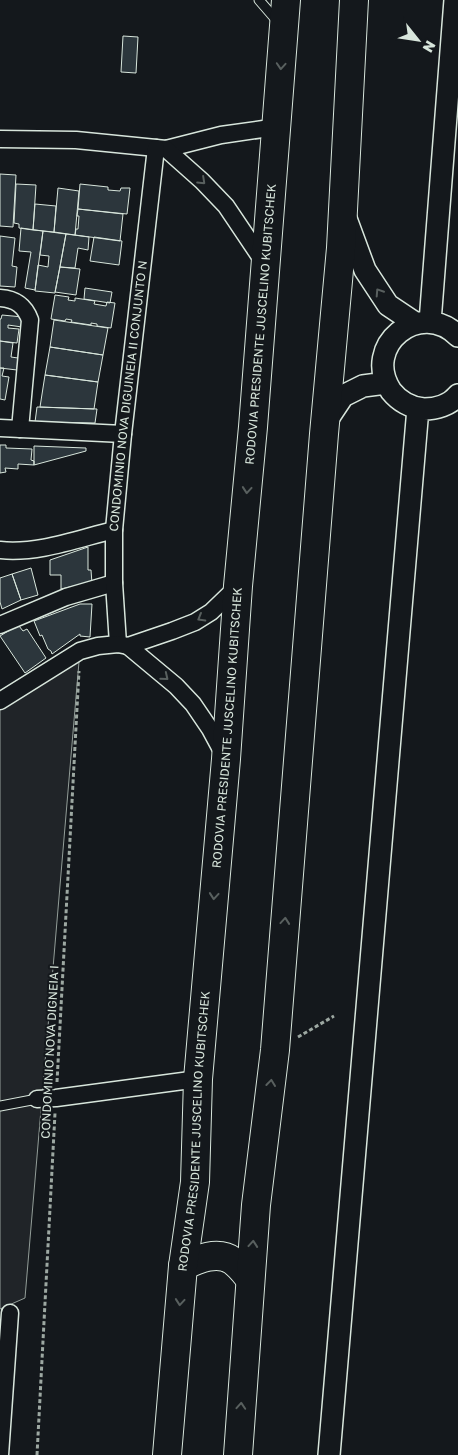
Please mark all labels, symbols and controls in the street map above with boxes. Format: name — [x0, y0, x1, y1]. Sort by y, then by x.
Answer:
north arrow — [393, 15, 443, 65]
text: N — [420, 38, 440, 56]
one-way arrow — [276, 62, 287, 70]
one-way arrow — [196, 175, 205, 184]
street label: RODOVIA PRESIDENTE JUSCELINO KUBITSCHEK — [241, 183, 279, 465]
street label: CONDOMINIO NOVA DIGUINEIA II CONJUNTO N — [106, 260, 150, 532]
one-way arrow — [376, 288, 385, 298]
one-way arrow — [242, 486, 253, 494]
street label: RODOVIA PRESIDENTE JUSCELINO KUBITSCHEK — [208, 587, 245, 869]
one-way arrow — [197, 611, 206, 621]
one-way arrow — [159, 672, 168, 681]
one-way arrow — [209, 892, 220, 900]
one-way arrow — [280, 917, 291, 925]
street label: CONDOMINIO NOVA DIGNEIA I — [37, 965, 62, 1139]
street label: RODOVIA PRESIDENTE JUSCELINO KUBITSCHEK — [175, 990, 213, 1272]
one-way arrow — [265, 1079, 276, 1087]
one-way arrow — [247, 1240, 258, 1248]
one-way arrow — [175, 1298, 186, 1306]
one-way arrow — [236, 1402, 247, 1410]

